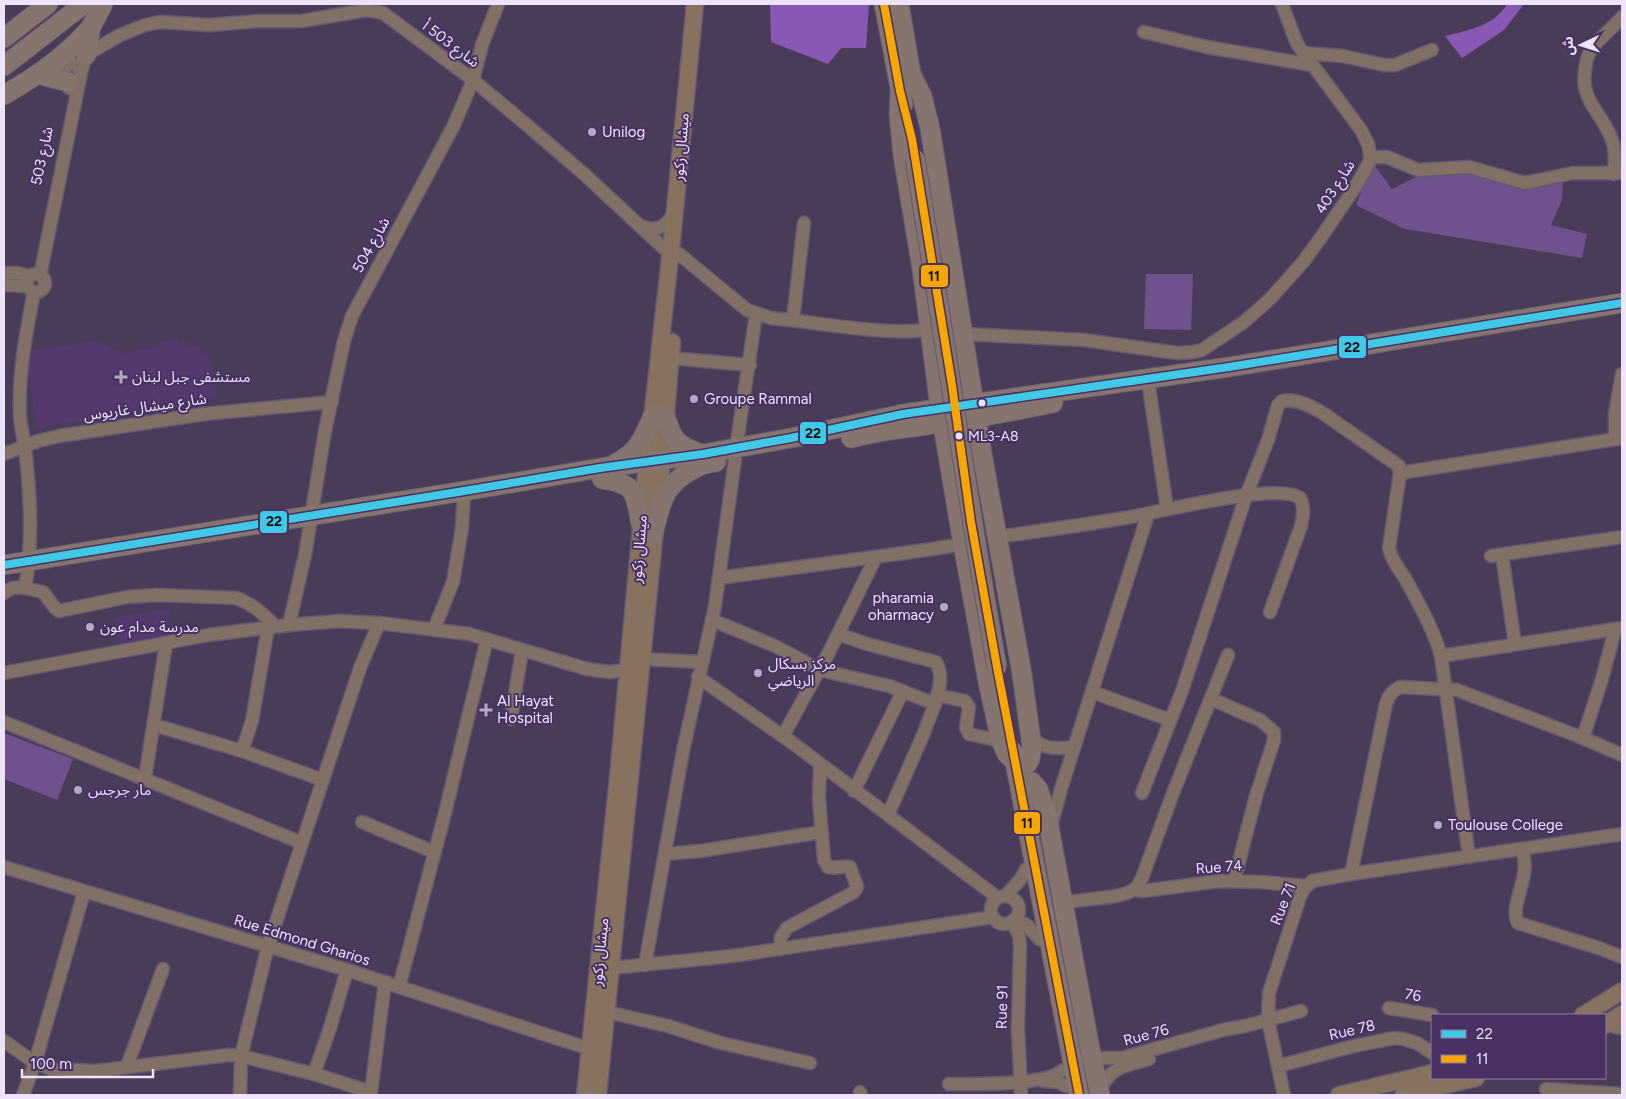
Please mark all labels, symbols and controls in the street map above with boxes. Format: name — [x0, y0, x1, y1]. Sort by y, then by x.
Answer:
street label: شارع 503 أ — [417, 17, 483, 74]
north arrow — [1556, 20, 1606, 70]
text: ش — [1559, 36, 1578, 56]
street label: ميشال زكور — [669, 112, 693, 183]
place label: Unilog — [602, 123, 645, 141]
street label: شارع 503 — [27, 125, 60, 188]
marker: Unilog — [586, 126, 598, 138]
street label: شارع 403 — [1311, 157, 1361, 219]
street label: شارع 504 — [348, 214, 396, 277]
line badge: 11 — [920, 264, 949, 288]
text: 11 — [928, 268, 940, 285]
line badge: 22 — [1338, 335, 1367, 359]
text: 22 — [1344, 339, 1360, 356]
place label: مستشفى جبل لبنان — [132, 368, 251, 386]
marker: مستشفى جبل لبنان — [114, 370, 128, 384]
street label: شارع ميشال غاريوس — [82, 389, 208, 428]
place label: Groupe Rammal — [704, 390, 812, 408]
marker: Groupe Rammal — [688, 393, 700, 405]
unlabelled marker — [977, 398, 987, 408]
line badge: 22 — [799, 421, 827, 445]
text: 22 — [805, 425, 821, 442]
place label: ML3-A8 — [968, 428, 1019, 445]
marker: ML3-A8 — [954, 431, 964, 441]
line badge: 22 — [259, 510, 288, 534]
text: 22 — [266, 513, 282, 530]
street label: ميشال زكور — [627, 514, 651, 585]
place label: pharamia oharmacy — [868, 589, 934, 624]
marker: pharamia oharmacy — [938, 601, 950, 613]
place label: مدرسة مدام عون — [100, 618, 199, 638]
marker: مدرسة مدام عون — [84, 621, 96, 633]
place label: مركز بسكال الرياضي — [768, 655, 836, 692]
marker: مركز بسكال الرياضي — [752, 667, 764, 679]
place label: Al Hayat Hospital — [497, 692, 554, 727]
marker: Al Hayat Hospital — [479, 703, 493, 717]
place label: مار جرجس — [88, 781, 152, 799]
marker: مار جرجس — [72, 784, 84, 796]
line badge: 11 — [1013, 811, 1041, 835]
text: 11 — [1021, 815, 1033, 832]
place label: Toulouse College — [1448, 816, 1563, 834]
marker: Toulouse College — [1432, 819, 1444, 831]
street label: Rue 74 — [1195, 856, 1243, 878]
street label: Rue 71 — [1266, 880, 1300, 928]
street label: Rue Edmond Gharios — [232, 911, 372, 969]
street label: ميشال زكور — [587, 917, 613, 988]
street label: Rue 91 — [993, 985, 1011, 1029]
street label: 76 — [1403, 985, 1423, 1005]
legend — [1431, 1014, 1606, 1079]
street label: Rue 78 — [1327, 1016, 1377, 1044]
street label: Rue 76 — [1121, 1020, 1171, 1050]
text: 22 — [1476, 1025, 1493, 1043]
scale bar — [22, 1046, 154, 1078]
text: 11 — [1476, 1050, 1488, 1068]
text: 100 m — [30, 1055, 72, 1073]

